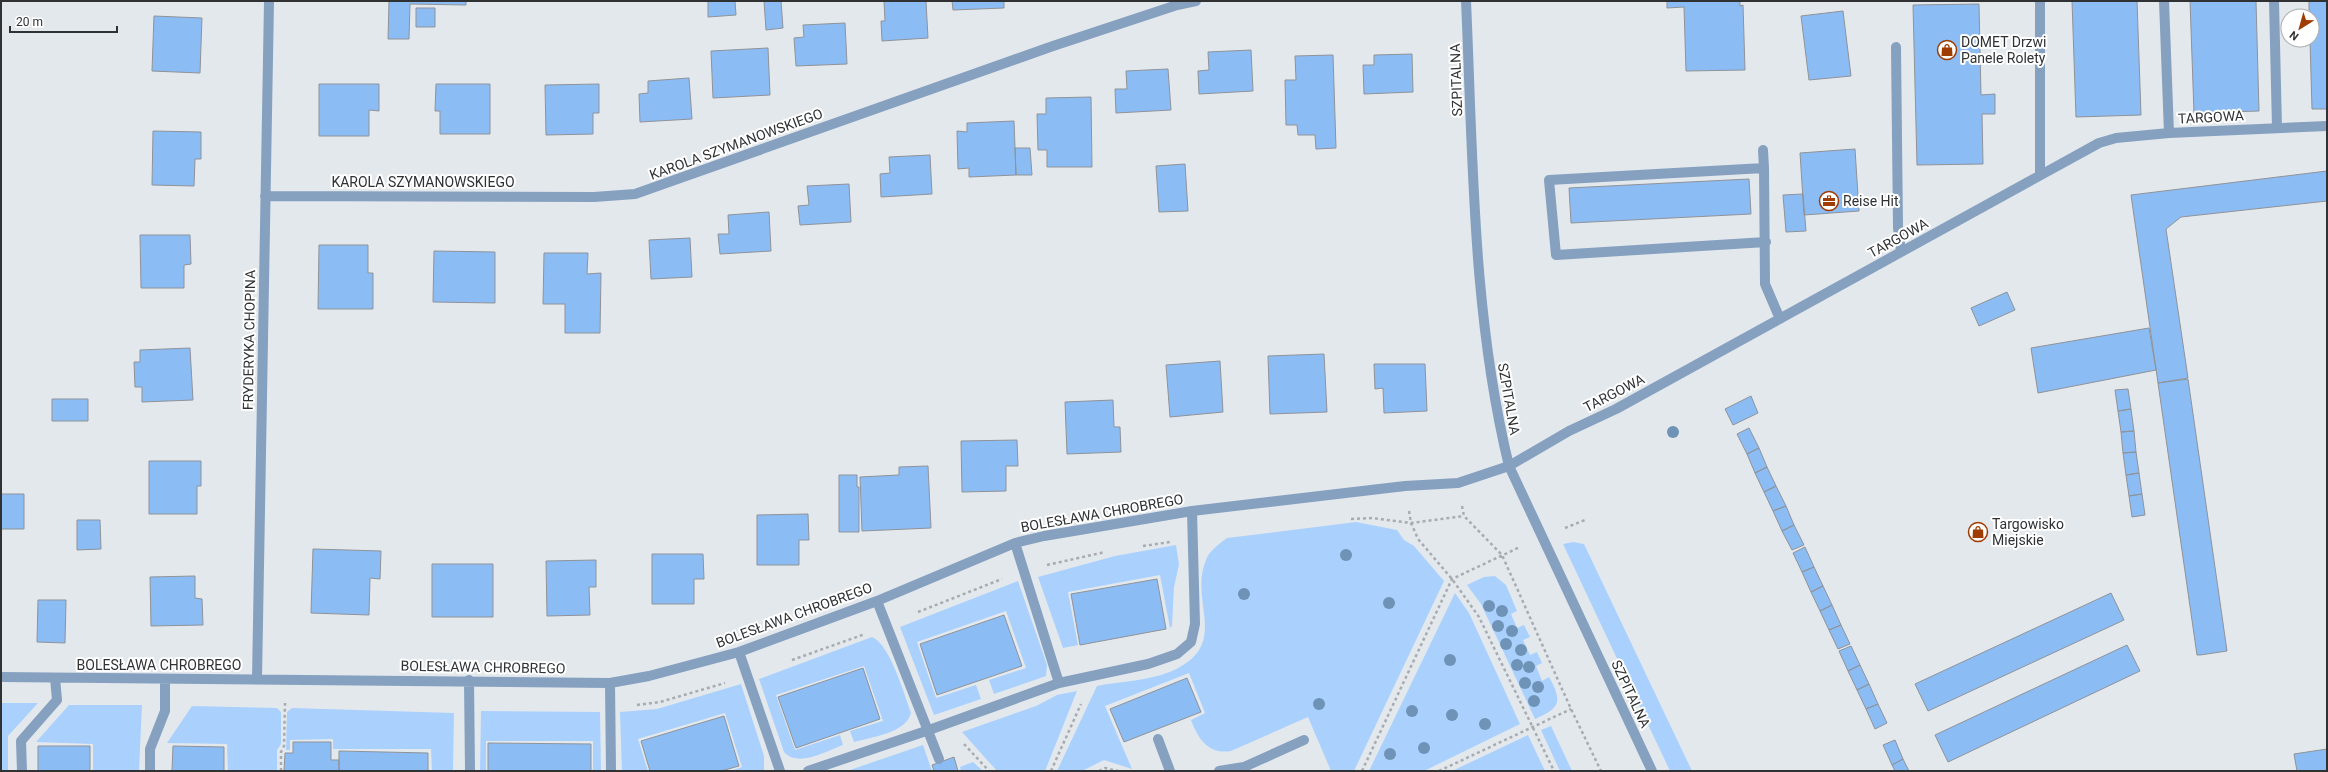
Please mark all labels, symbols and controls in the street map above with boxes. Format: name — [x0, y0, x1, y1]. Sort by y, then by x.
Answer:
scale bar — [10, 8, 117, 34]
north arrow — [2280, 8, 2320, 48]
text: 20 m — [16, 15, 43, 29]
text: N — [2287, 28, 2301, 43]
place label: DOMET Drzwi Panele Rolety — [1961, 34, 2047, 66]
shop icon: DOMET Drzwi Panele Rolety — [1936, 39, 1958, 61]
street label: SZPITALNA — [1447, 43, 1465, 117]
street label: KAROLA SZYMANOWSKIEGO — [647, 105, 825, 183]
street label: TARGOWA — [2178, 107, 2244, 127]
street label: KAROLA SZYMANOWSKIEGO — [331, 174, 515, 190]
office icon: Reise Hit — [1818, 190, 1840, 212]
place label: Reise Hit — [1843, 193, 1899, 209]
street label: TARGOWA — [1865, 215, 1931, 261]
street label: FRYDERYKA CHOPINA — [240, 270, 258, 410]
street label: SZPITALNA — [1495, 362, 1523, 436]
street label: TARGOWA — [1581, 371, 1647, 415]
street label: BOLESŁAWA CHROBREGO — [1019, 491, 1185, 535]
place label: Targowisko Miejskie — [1992, 516, 2064, 548]
shop icon: Targowisko Miejskie — [1967, 521, 1989, 543]
street label: BOLESŁAWA CHROBREGO — [714, 579, 874, 651]
street label: BOLESŁAWA CHROBREGO — [77, 657, 241, 673]
street label: BOLESŁAWA CHROBREGO — [400, 658, 566, 676]
street label: SZPITALNA — [1608, 658, 1654, 730]

